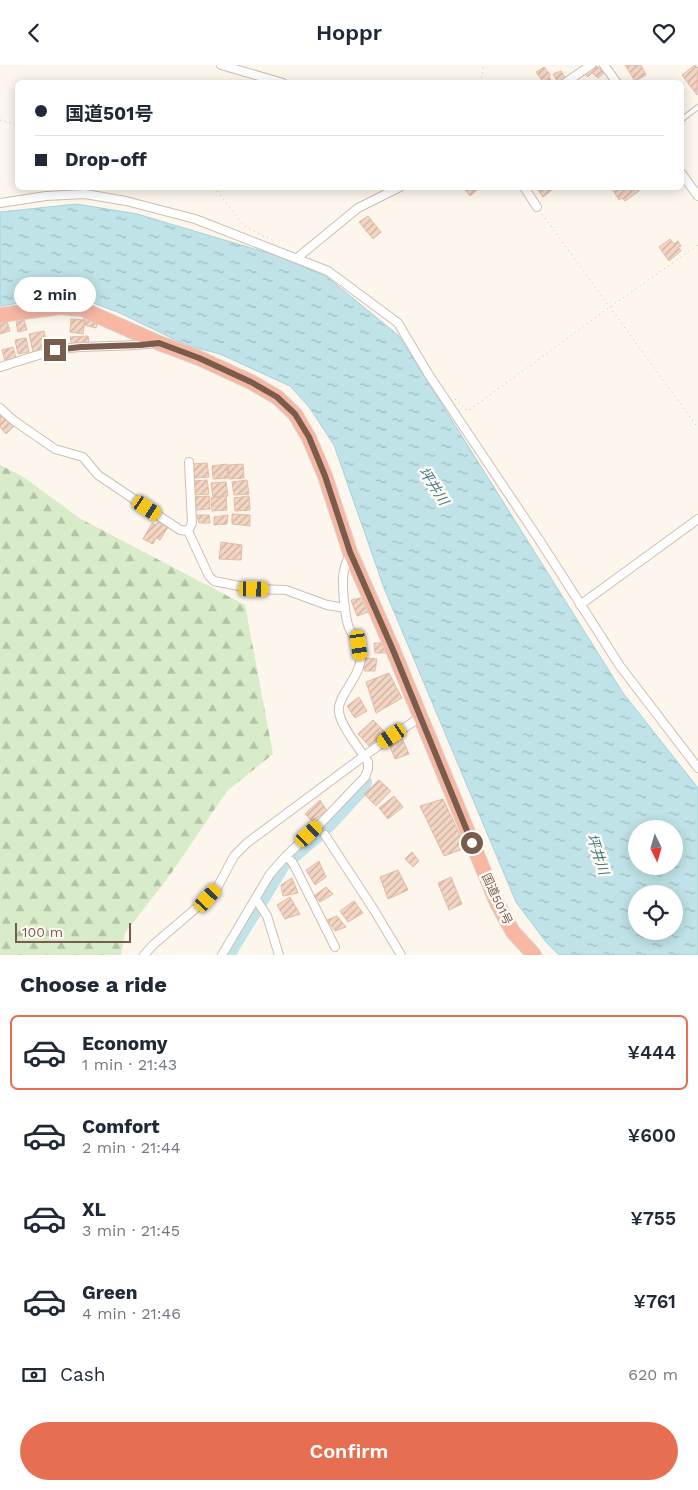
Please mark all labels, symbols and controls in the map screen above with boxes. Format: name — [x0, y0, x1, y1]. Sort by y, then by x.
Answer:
icon: back — [20, 19, 48, 47]
icon: heart — [650, 19, 678, 47]
text: Hoppr — [316, 20, 382, 45]
text: 国道501号 — [65, 102, 154, 125]
text: Drop-off — [65, 148, 147, 171]
callout: 2 min — [14, 277, 96, 313]
text: 2 min — [33, 285, 77, 304]
route end — [44, 339, 66, 361]
water label: 坪井川 — [416, 464, 453, 510]
car — [130, 493, 163, 523]
car — [238, 581, 269, 597]
car — [349, 629, 368, 661]
car — [375, 721, 408, 751]
car — [292, 818, 325, 850]
north arrow — [628, 820, 682, 875]
map controls — [628, 820, 683, 940]
route start — [461, 832, 483, 854]
water label: 坪井川 — [584, 832, 613, 878]
street label: 国道501号 — [479, 871, 515, 927]
car — [192, 882, 223, 914]
button: locate — [628, 885, 683, 940]
scale bar — [15, 920, 131, 943]
text: 100 m — [22, 924, 63, 940]
text: Choose a ride — [20, 972, 167, 997]
icon: car — [22, 1030, 67, 1075]
text: Economy — [82, 1032, 167, 1055]
text: ¥444 — [628, 1041, 676, 1064]
text: 1 min · 21:43 — [82, 1055, 177, 1074]
icon: car — [22, 1113, 67, 1158]
text: Comfort — [82, 1115, 160, 1138]
text: ¥600 — [628, 1124, 676, 1147]
text: 2 min · 21:44 — [82, 1138, 181, 1157]
icon: car — [22, 1196, 67, 1241]
text: XL — [82, 1198, 106, 1221]
text: ¥755 — [630, 1207, 676, 1230]
text: 3 min · 21:45 — [82, 1221, 180, 1240]
icon: car — [22, 1279, 67, 1324]
text: Green — [82, 1281, 138, 1304]
text: ¥761 — [634, 1290, 676, 1313]
text: 4 min · 21:46 — [82, 1304, 181, 1323]
icon: cash — [20, 1361, 48, 1389]
text: Cash — [60, 1363, 106, 1386]
text: 620 m — [628, 1365, 678, 1384]
button: Confirm — [20, 1422, 678, 1480]

